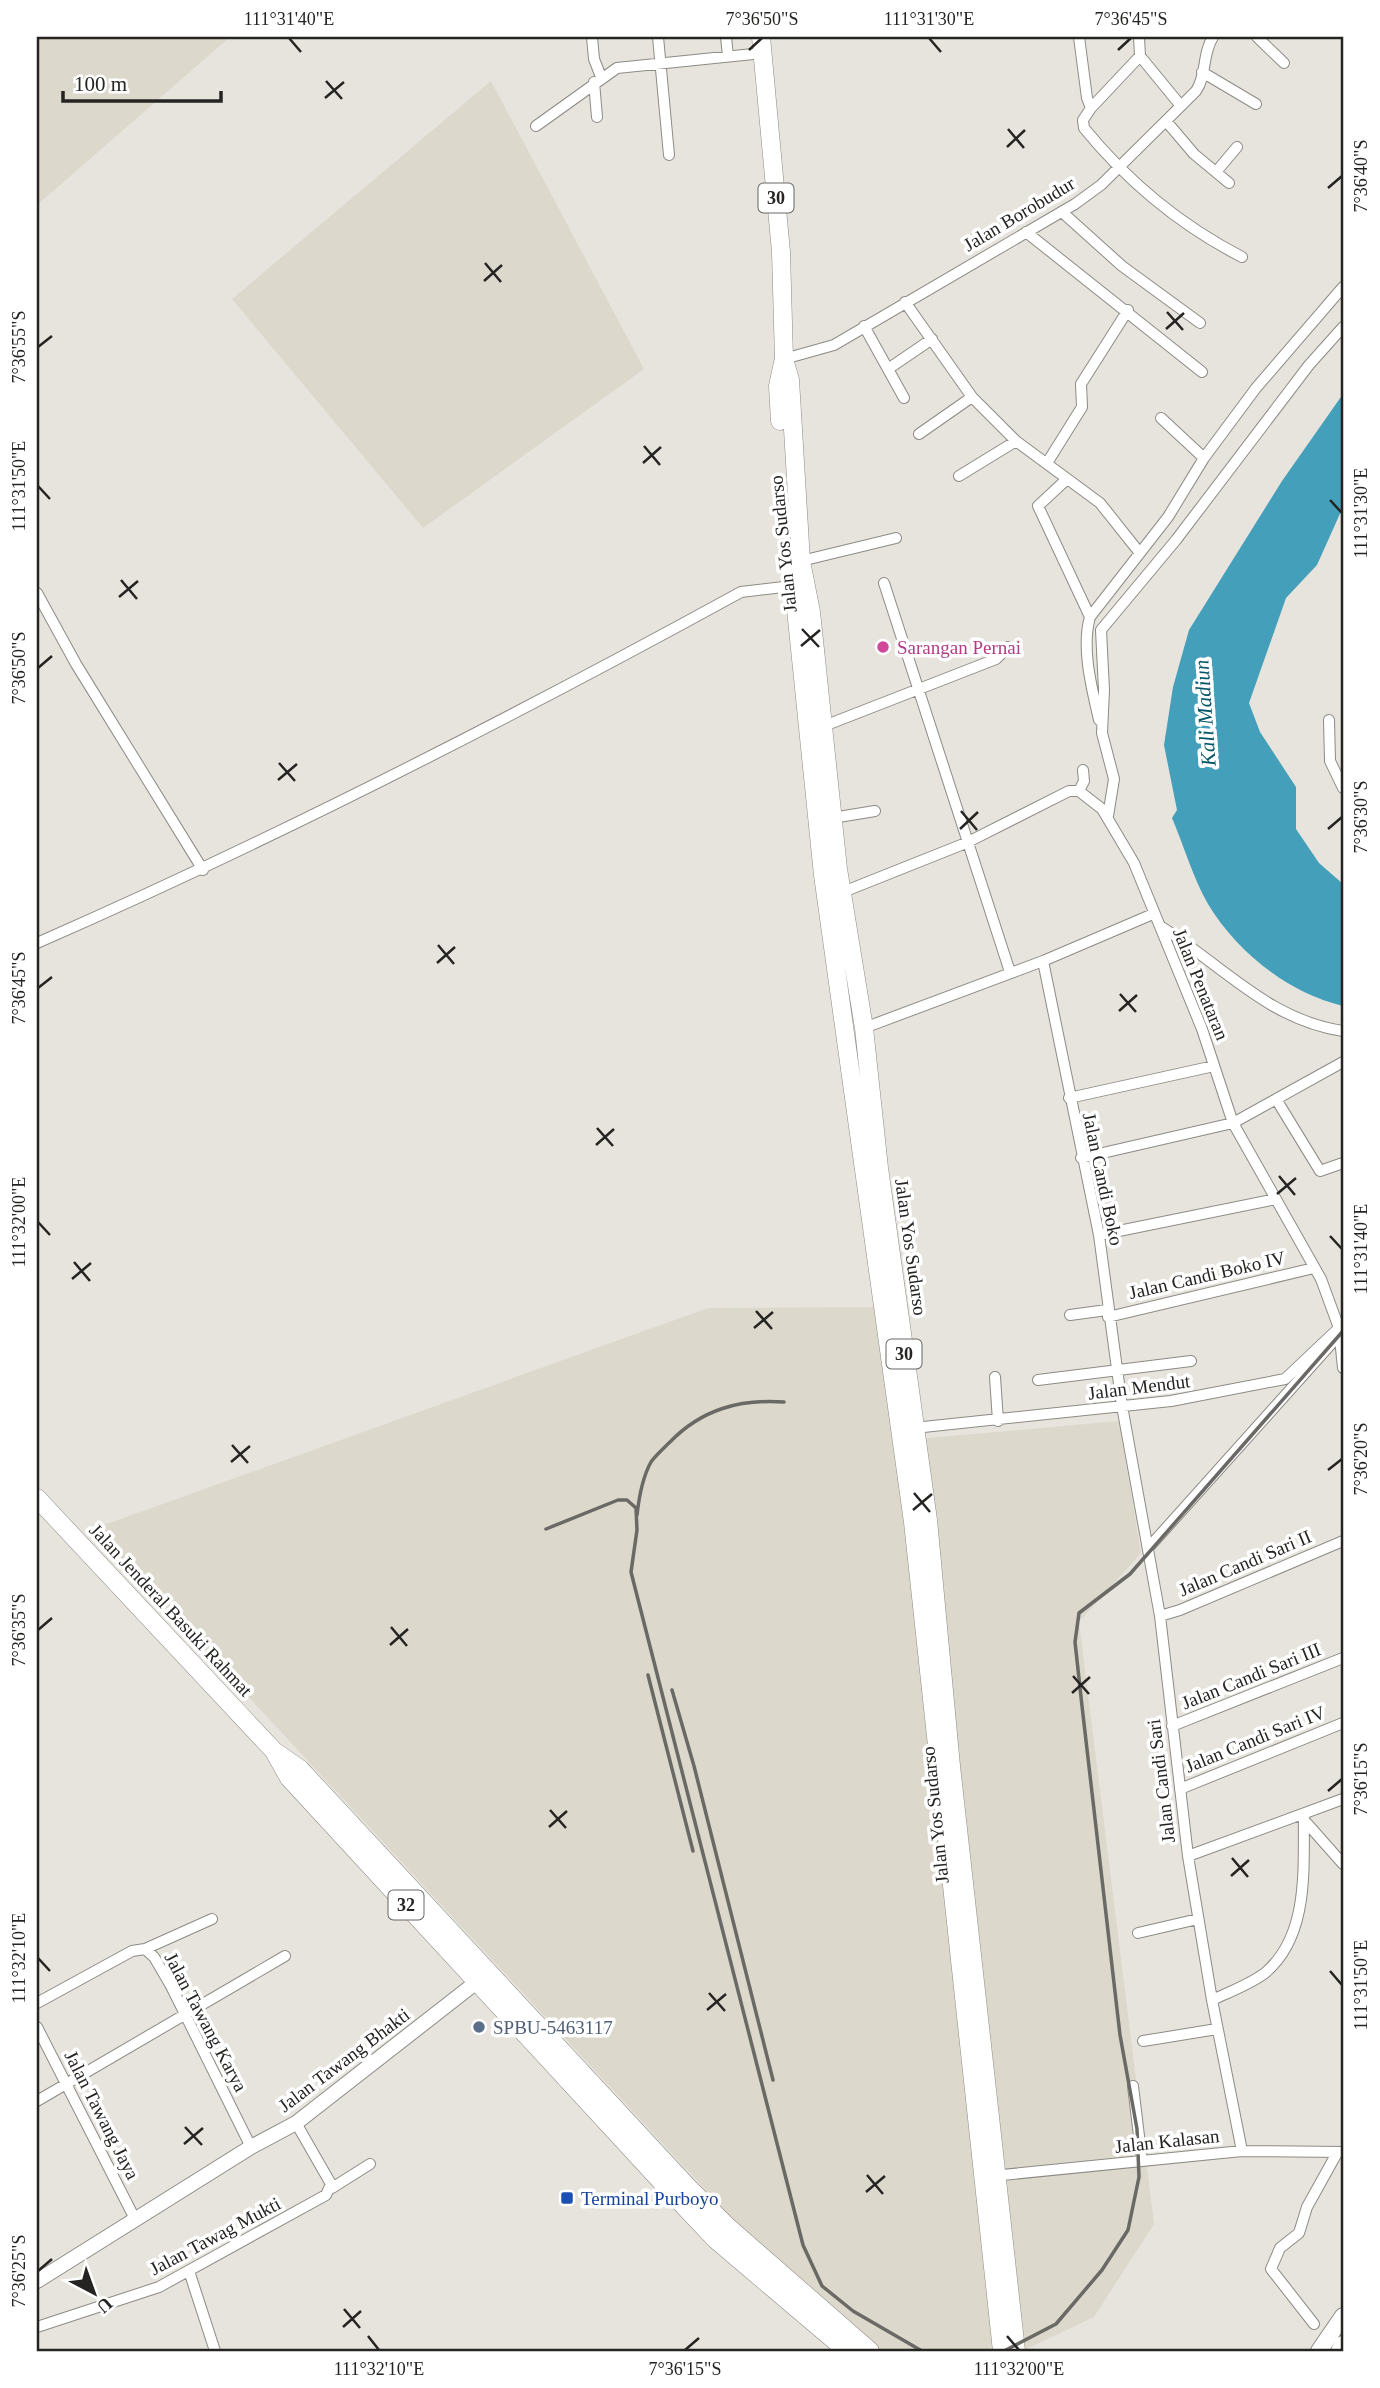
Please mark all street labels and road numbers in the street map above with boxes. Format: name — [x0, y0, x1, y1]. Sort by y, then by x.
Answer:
street label: Jalan Borobudur — [960, 172, 1079, 255]
road number: 30 — [758, 183, 794, 212]
street label: Jalan Yos Sudarso — [765, 474, 801, 614]
street label: Jalan Penataran — [1169, 925, 1233, 1043]
street label: Jalan Candi Boko — [1079, 1111, 1127, 1247]
street label: Jalan Yos Sudarso — [891, 1177, 931, 1317]
street label: Jalan Candi Boko IV — [1127, 1247, 1288, 1303]
road number: 30 — [886, 1339, 922, 1368]
street label: Jalan Mendut — [1087, 1370, 1192, 1404]
street label: Jalan Jenderal Basuki Rahmat — [85, 1519, 257, 1701]
street label: Jalan Candi Sari II — [1176, 1526, 1314, 1600]
street label: Jalan Candi Sari III — [1178, 1638, 1324, 1714]
street label: Jalan Candi Sari IV — [1182, 1701, 1328, 1777]
street label: Jalan Candi Sari — [1143, 1718, 1179, 1844]
street label: Jalan Yos Sudarso — [917, 1745, 953, 1885]
road number: 32 — [388, 1891, 424, 1920]
street label: Jalan Tawang Karya — [160, 1949, 252, 2096]
street label: Jalan Tawang Bhakti — [274, 2004, 414, 2116]
street label: Jalan Tawang Jaya — [60, 2047, 144, 2183]
street label: Jalan Kalasan — [1114, 2125, 1221, 2157]
street label: Jalan Tawag Mukti — [146, 2193, 284, 2279]

